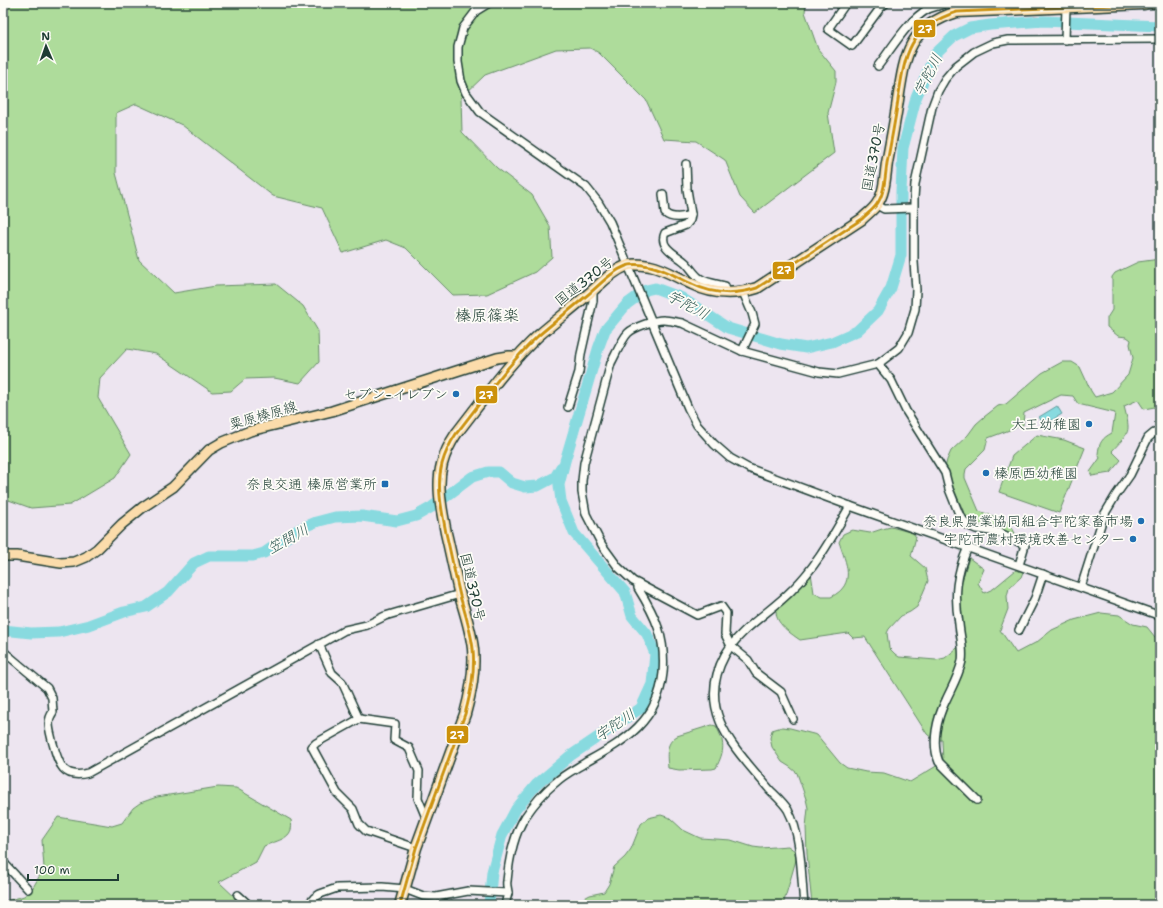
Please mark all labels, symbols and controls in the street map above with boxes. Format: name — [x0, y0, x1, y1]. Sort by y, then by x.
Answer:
line badge: 27 — [913, 19, 936, 38]
text: 27 — [918, 22, 933, 37]
north arrow — [26, 26, 66, 66]
text: N — [41, 29, 51, 44]
water label: 宇陀川 — [909, 50, 947, 100]
street label: 国道370号 — [858, 121, 888, 193]
street label: 国道370号 — [551, 252, 617, 310]
line badge: 27 — [772, 261, 795, 280]
text: 27 — [777, 263, 792, 278]
water label: 宇陀川 — [663, 286, 713, 324]
district label: 榛原篠楽 — [455, 305, 519, 326]
place label: セブン-イレブン — [343, 385, 448, 403]
line badge: 27 — [475, 385, 498, 404]
text: 27 — [479, 388, 494, 403]
marker: セブン-イレブン — [451, 389, 461, 399]
street label: 粟原榛原線 — [227, 397, 299, 433]
place label: 大王幼稚園 — [1011, 415, 1081, 433]
marker: 大王幼稚園 — [1084, 419, 1094, 429]
place label: 榛原西幼稚園 — [994, 464, 1078, 482]
marker: 榛原西幼稚園 — [981, 468, 991, 478]
place label: 奈良交通 榛原営業所 — [246, 475, 377, 493]
marker: 奈良交通 榛原営業所 — [380, 479, 390, 489]
place label: 奈良県農業協同組合宇陀家畜市場 — [923, 512, 1133, 530]
marker: 奈良県農業協同組合宇陀家畜市場 — [1136, 516, 1146, 526]
water label: 笠間川 — [263, 519, 313, 559]
place label: 宇陀市農村環境改善センター — [944, 530, 1125, 548]
marker: 宇陀市農村環境改善センター — [1128, 534, 1138, 544]
street label: 国道370号 — [456, 551, 490, 623]
water label: 宇陀川 — [591, 704, 639, 746]
line badge: 27 — [446, 725, 469, 744]
text: 27 — [450, 728, 465, 743]
scale bar — [28, 856, 118, 882]
text: 100 m — [34, 862, 70, 878]

